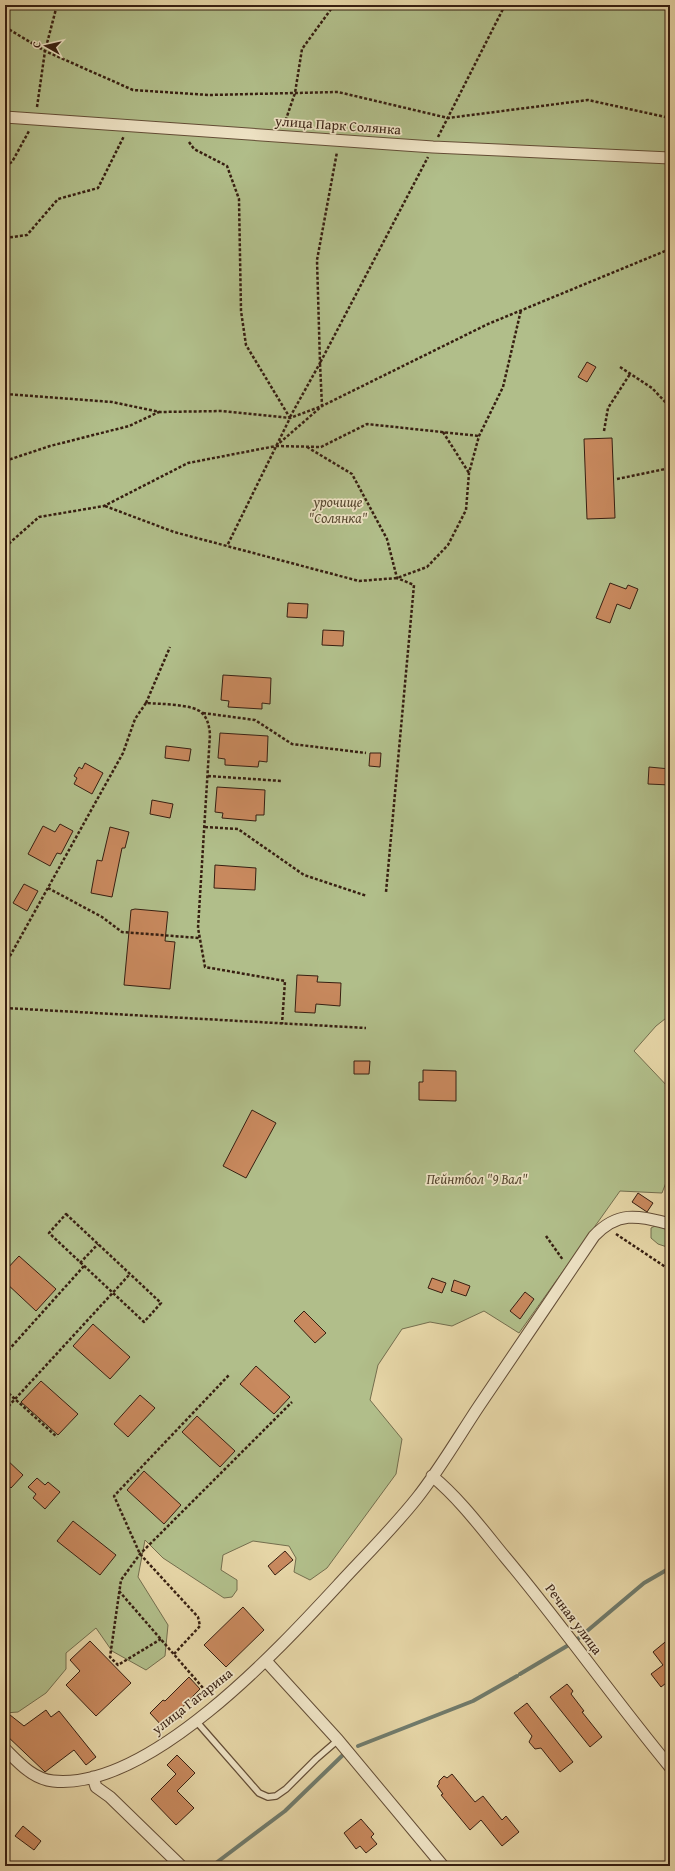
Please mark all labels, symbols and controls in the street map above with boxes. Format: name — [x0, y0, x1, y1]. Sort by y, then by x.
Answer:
north arrow — [26, 26, 66, 66]
text: С — [28, 40, 44, 49]
street label: улица Парк Солянка — [273, 111, 402, 139]
park label: урочище "Солянка" — [309, 492, 368, 528]
park label: Пейнтбол "9 Вал" — [426, 1169, 528, 1189]
street label: Речная улица — [541, 1579, 608, 1659]
street label: улица Гагарина — [147, 1663, 237, 1740]

